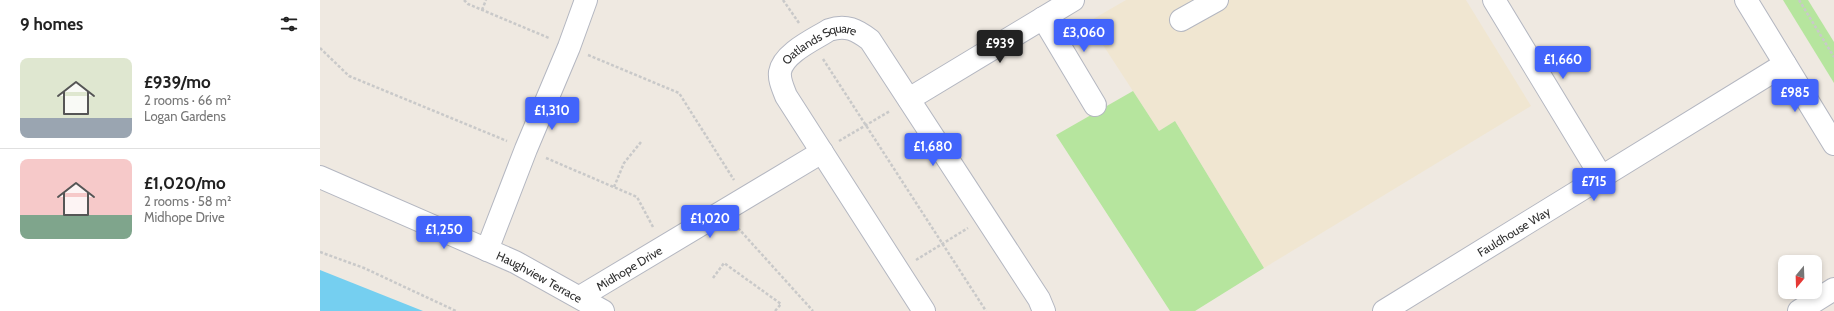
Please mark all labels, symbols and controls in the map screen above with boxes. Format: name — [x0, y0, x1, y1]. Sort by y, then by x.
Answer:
icon: filters — [278, 13, 300, 35]
text: 9 homes — [20, 14, 83, 34]
pin: £3,060 — [1051, 19, 1117, 53]
street label: Oatlands Square — [778, 20, 859, 67]
text: £3,060 — [1063, 24, 1105, 40]
pin: £939 — [976, 30, 1024, 64]
text: £939 — [986, 35, 1014, 51]
pin: £1,660 — [1530, 46, 1596, 80]
text: £1,660 — [1544, 51, 1582, 67]
text: £939/mo — [144, 72, 211, 92]
icon: home — [52, 74, 100, 122]
pin: £985 — [1771, 79, 1819, 113]
text: £985 — [1781, 84, 1809, 100]
text: 2 rooms · 66 m² — [144, 92, 231, 108]
pin: £1,310 — [519, 97, 585, 131]
text: £1,310 — [534, 102, 570, 118]
text: Logan Gardens — [144, 108, 226, 124]
pin: £1,680 — [900, 133, 966, 167]
text: £1,680 — [914, 138, 952, 154]
pin: £715 — [1570, 168, 1618, 202]
text: £1,020/mo — [144, 173, 226, 193]
text: £715 — [1581, 173, 1607, 189]
icon: home — [52, 175, 100, 223]
text: 2 rooms · 58 m² — [144, 193, 231, 209]
street label: Fauldhouse Way — [1474, 203, 1553, 259]
pin: £1,020 — [677, 205, 743, 239]
text: Midhope Drive — [144, 209, 225, 225]
text: £1,020 — [690, 210, 730, 226]
pin: £1,250 — [411, 216, 477, 250]
text: £1,250 — [425, 221, 463, 237]
street label: Midhope Drive — [593, 242, 665, 293]
street label: Haughview Terrace — [494, 247, 585, 305]
north arrow — [1778, 255, 1822, 299]
map controls — [1778, 255, 1822, 299]

